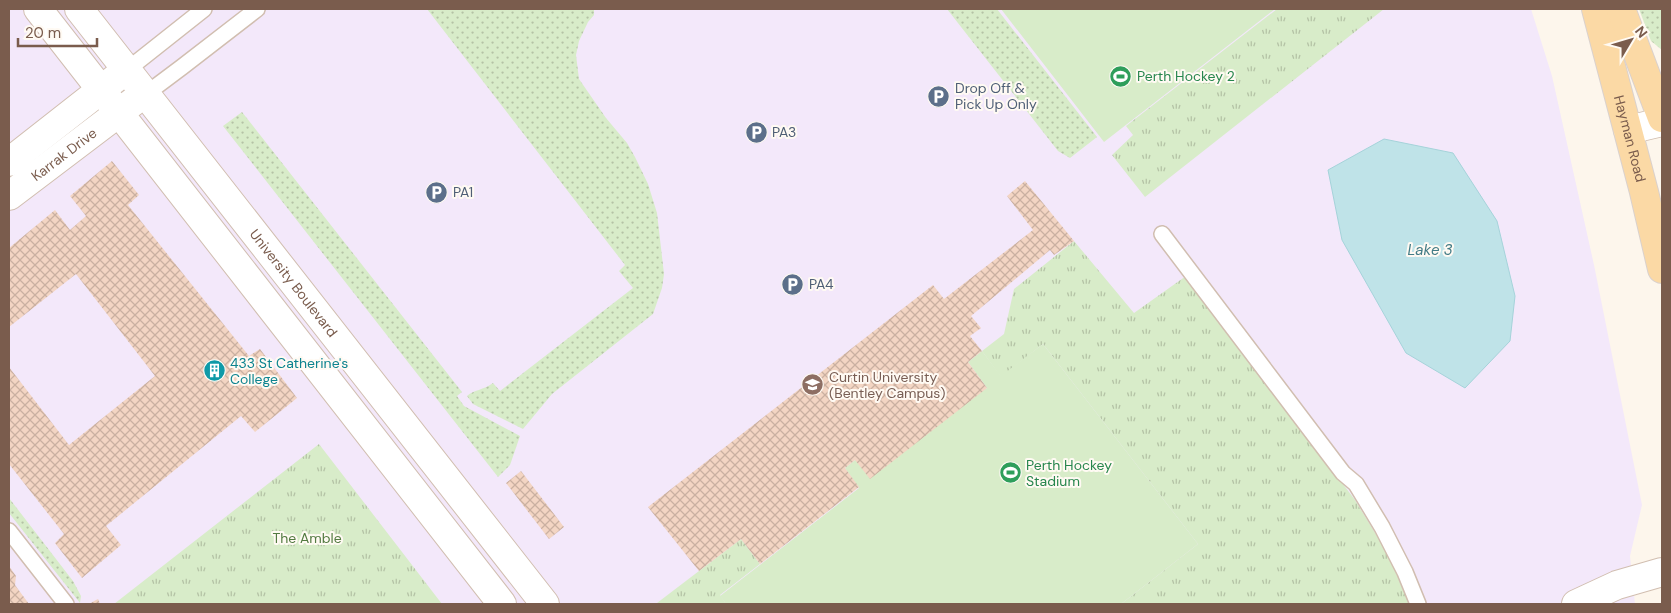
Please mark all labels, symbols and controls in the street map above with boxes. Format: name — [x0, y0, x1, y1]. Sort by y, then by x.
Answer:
scale bar — [18, 15, 96, 47]
north arrow — [1606, 15, 1656, 65]
text: N — [1631, 22, 1651, 42]
text: 20 m — [25, 23, 61, 43]
sports icon: Perth Hockey 2 — [1109, 64, 1133, 88]
place label: Perth Hockey 2 — [1137, 67, 1235, 85]
place label: Drop Off & Pick Up Only — [955, 79, 1037, 113]
parking icon: Drop Off & Pick Up Only — [927, 84, 951, 108]
street label: Hayman Road — [1610, 93, 1650, 184]
parking icon: PA3 — [744, 120, 768, 144]
place label: PA3 — [772, 123, 796, 141]
street label: Karrak Drive — [28, 124, 100, 185]
parking icon: PA1 — [425, 180, 449, 204]
place label: PA1 — [453, 183, 473, 201]
street label: University Boulevard — [246, 225, 341, 341]
water label: Lake 3 — [1407, 240, 1453, 260]
parking icon: PA4 — [781, 272, 805, 296]
place label: PA4 — [809, 275, 834, 293]
place label: 433 St Catherine's College — [230, 354, 348, 388]
building icon: 433 St Catherine's College — [202, 359, 226, 383]
place label: Curtin University (Bentley Campus) — [829, 368, 946, 402]
school or university icon: Curtin University (Bentley Campus) — [801, 373, 825, 397]
place label: Perth Hockey Stadium — [1026, 456, 1112, 490]
sports icon: Perth Hockey Stadium — [998, 461, 1022, 485]
park label: The Amble — [272, 529, 342, 547]

